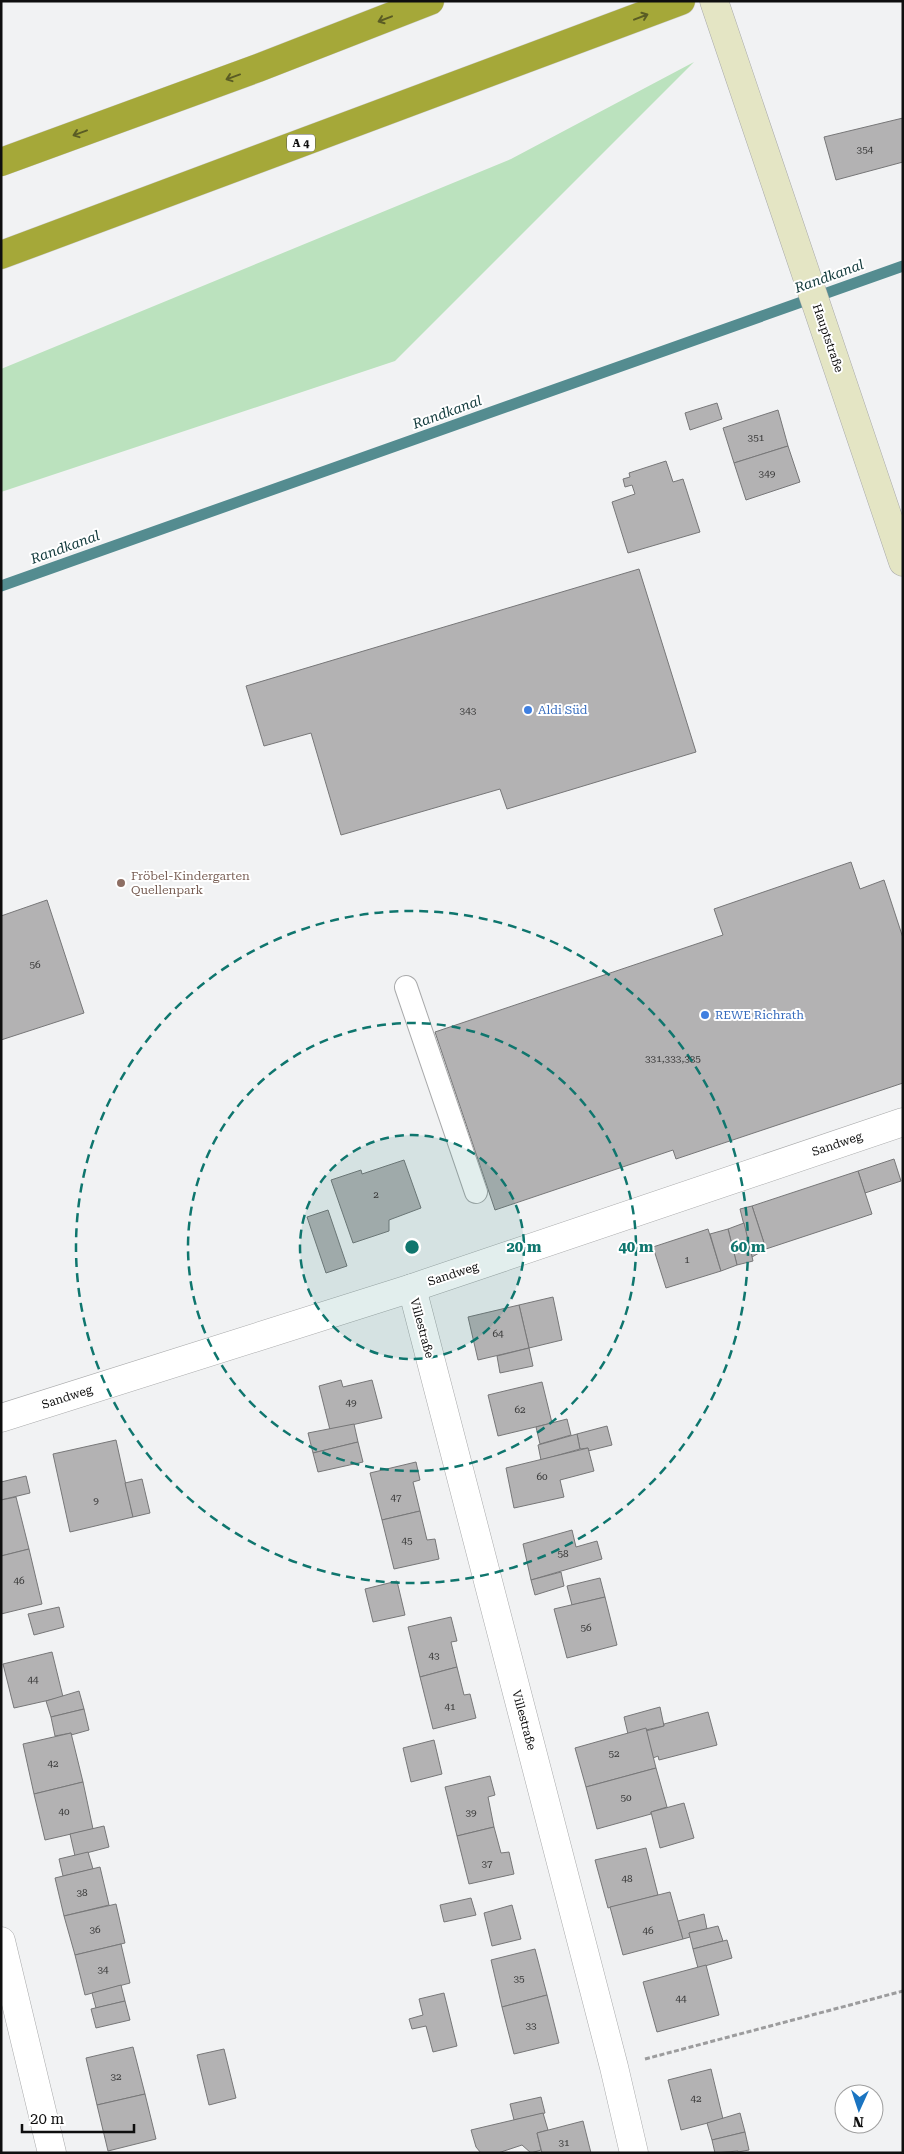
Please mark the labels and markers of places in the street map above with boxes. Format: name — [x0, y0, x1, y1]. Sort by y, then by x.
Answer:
place label: Aldi Süd — [538, 703, 588, 717]
marker: Aldi Süd — [522, 704, 534, 716]
place label: Fröbel-Kindergarten Quellenpark — [131, 869, 250, 897]
marker: Fröbel-Kindergarten Quellenpark — [115, 877, 127, 889]
place label: REWE Richrath — [715, 1008, 804, 1022]
marker: REWE Richrath — [699, 1009, 711, 1021]
centre of rings — [403, 1238, 421, 1256]

